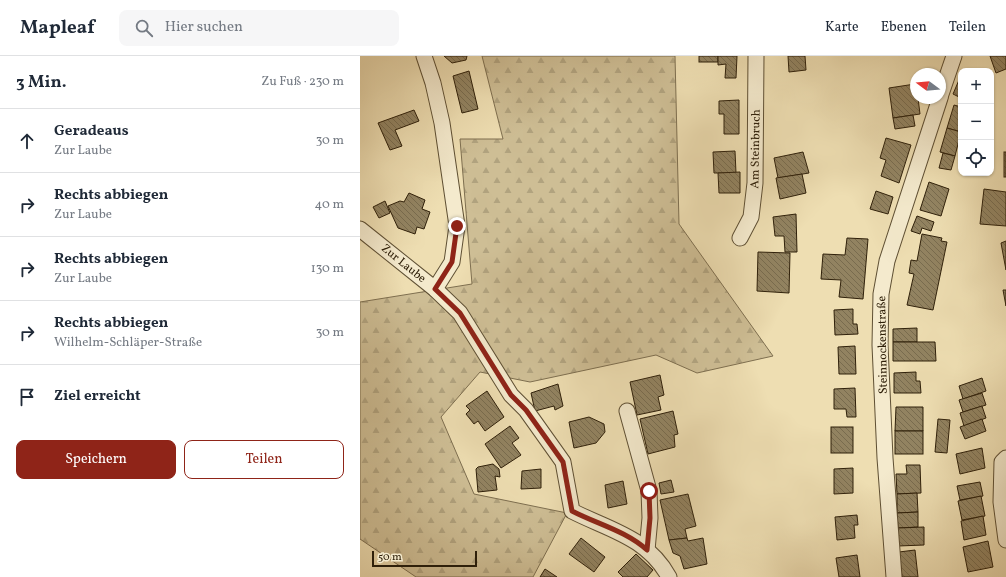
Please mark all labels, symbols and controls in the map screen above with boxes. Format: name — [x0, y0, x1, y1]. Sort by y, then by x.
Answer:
search box — [119, 10, 399, 46]
text: Mapleaf — [20, 15, 95, 41]
icon: search — [133, 17, 155, 39]
text: Hier suchen — [165, 17, 243, 38]
text: Karte — [825, 18, 859, 37]
text: Ebenen — [881, 18, 927, 37]
text: Teilen — [949, 18, 986, 37]
north arrow — [910, 68, 946, 104]
map controls — [958, 68, 994, 176]
button: + — [958, 68, 994, 104]
text: 3 Min. — [16, 71, 67, 94]
text: Zu Fuß · 230 m — [261, 73, 344, 91]
button: − — [958, 104, 994, 140]
street label: Am Steinbruch — [747, 109, 765, 189]
text: Geradeaus — [54, 121, 129, 142]
icon: ahead — [16, 130, 38, 152]
text: 30 m — [316, 132, 344, 150]
button: locate — [958, 140, 994, 176]
text: Zur Laube — [54, 142, 112, 160]
text: Rechts abbiegen — [54, 185, 169, 206]
icon: right — [16, 194, 38, 216]
text: 40 m — [315, 196, 344, 214]
text: Zur Laube — [54, 206, 112, 224]
route end — [448, 217, 466, 235]
street label: Zur Laube — [378, 241, 429, 287]
text: Rechts abbiegen — [54, 249, 169, 270]
icon: right — [16, 258, 38, 280]
text: 130 m — [311, 260, 344, 278]
text: Zur Laube — [54, 270, 112, 288]
street label: Steinnockenstraße — [874, 295, 892, 394]
text: Rechts abbiegen — [54, 313, 169, 334]
icon: right — [16, 322, 38, 344]
text: 30 m — [316, 324, 344, 342]
text: Wilhelm-Schläper-Straße — [54, 334, 202, 352]
icon: arrive — [16, 386, 38, 408]
text: Ziel erreicht — [54, 386, 141, 407]
button: Speichern — [16, 440, 176, 479]
button: Teilen — [184, 440, 344, 479]
route start — [640, 482, 658, 500]
scale bar — [372, 549, 477, 568]
text: 50 m — [378, 550, 402, 565]

